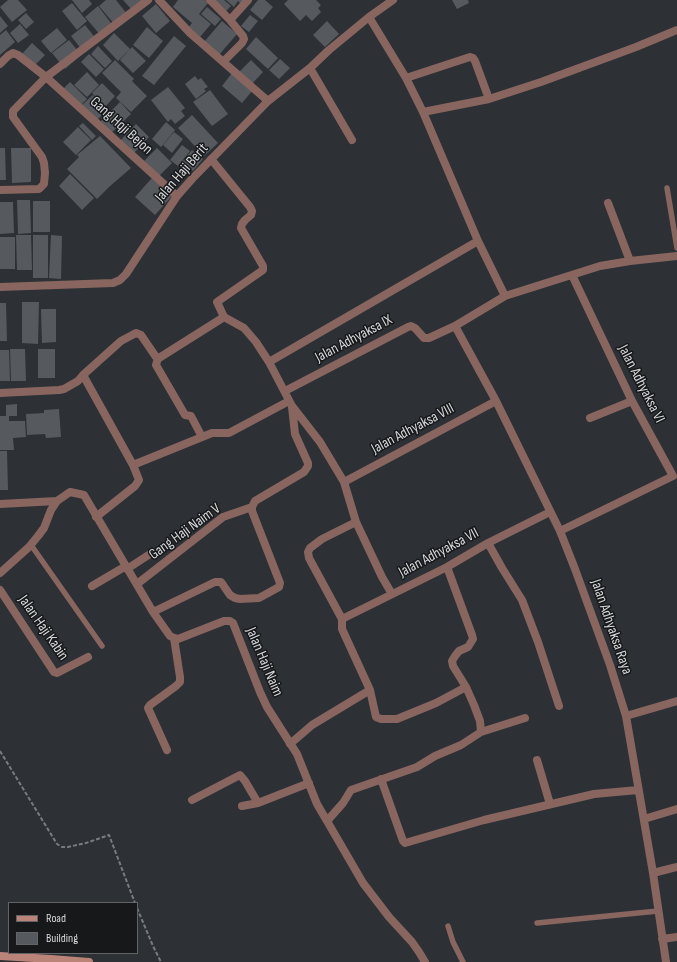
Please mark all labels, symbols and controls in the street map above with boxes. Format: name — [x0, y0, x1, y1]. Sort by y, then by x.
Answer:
street label: Gang Hqji Bejon — [86, 93, 156, 159]
street label: Jalan Haji Berit — [152, 140, 212, 206]
street label: Jalan Adhyaksa IX — [312, 311, 396, 367]
street label: Jalan Adhyaksa VI — [614, 342, 668, 426]
street label: Jalan Adhyaksa VIII — [368, 400, 458, 458]
street label: Gang Haji Naim V — [146, 500, 224, 564]
street label: Jalan Adhyaksa VII — [396, 524, 482, 582]
street label: Jalan Adhyaksa Raya — [586, 577, 636, 677]
street label: Jalan Haji Kabin — [14, 592, 72, 664]
street label: Jalan Haji Naim — [241, 625, 287, 699]
legend — [8, 902, 138, 954]
text: Road — [46, 911, 66, 926]
text: Building — [46, 931, 78, 946]

